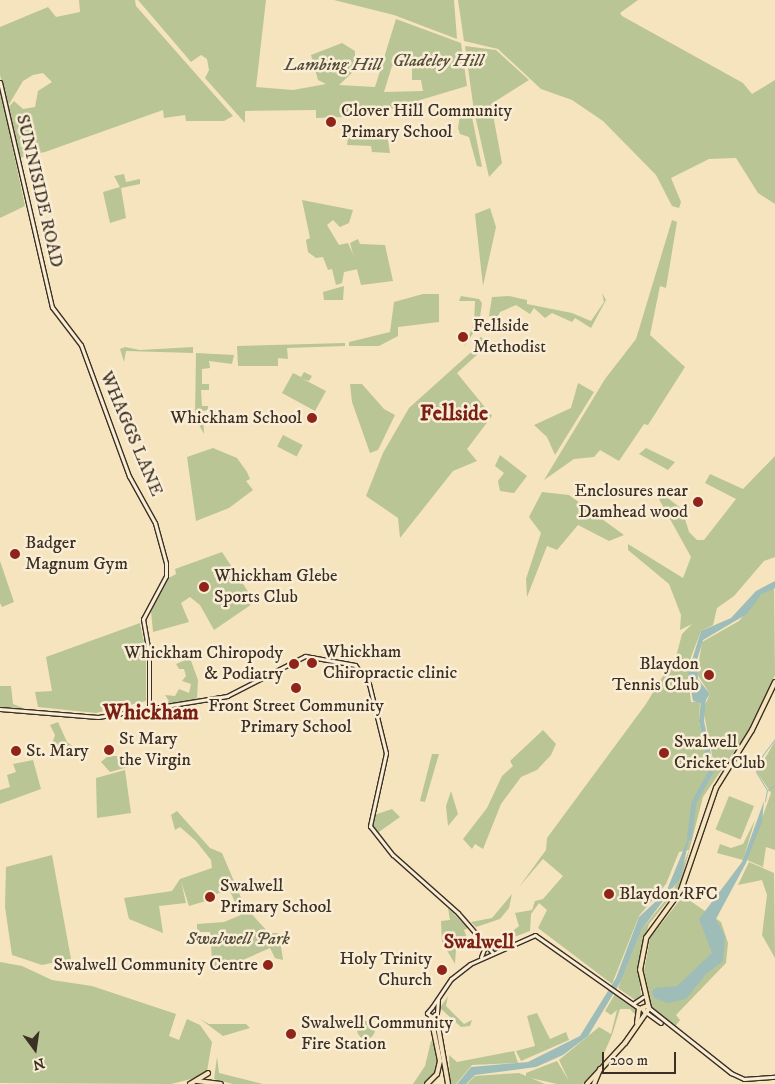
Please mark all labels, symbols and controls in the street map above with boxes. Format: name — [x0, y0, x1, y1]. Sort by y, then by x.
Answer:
park label: Gladeley Hill — [392, 50, 484, 72]
park label: Lambing Hill — [284, 54, 382, 76]
place label: Clover Hill Community Primary School — [341, 101, 512, 144]
street label: SUNNISIDE ROAD — [11, 112, 67, 270]
marker: Clover Hill Community Primary School — [325, 116, 337, 128]
place label: Fellside Methodist — [473, 316, 546, 358]
marker: Fellside Methodist — [457, 331, 469, 343]
street label: WHAGGS LANE — [95, 368, 167, 500]
district label: Fellside — [420, 401, 488, 427]
place label: Whickham School — [170, 407, 302, 429]
marker: Whickham School — [306, 412, 318, 424]
place label: Enclosures near Damhead wood — [574, 481, 688, 524]
marker: Enclosures near Damhead wood — [692, 496, 704, 508]
place label: Badger Magnum Gym — [25, 533, 128, 576]
marker: Badger Magnum Gym — [9, 548, 21, 560]
place label: Whickham Glebe Sports Club — [214, 566, 337, 608]
marker: Whickham Glebe Sports Club — [198, 581, 210, 593]
place label: Whickham Chiropractic clinic — [323, 642, 457, 684]
place label: Whickham Chiropody & Podiatry — [124, 643, 283, 686]
place label: Blaydon Tennis Club — [612, 654, 699, 696]
marker: Whickham Chiropractic clinic — [305, 656, 319, 670]
marker: Whickham Chiropody & Podiatry — [287, 657, 301, 671]
marker: Blaydon Tennis Club — [703, 669, 715, 681]
marker: Front Street Community Primary School — [290, 682, 302, 694]
place label: Front Street Community Primary School — [208, 696, 384, 739]
district label: Whickham — [103, 700, 199, 726]
place label: St Mary the Virgin — [119, 729, 191, 772]
place label: Swalwell Cricket Club — [674, 732, 765, 774]
place label: St. Mary — [26, 740, 89, 762]
marker: St Mary the Virgin — [103, 744, 115, 756]
marker: St. Mary — [10, 745, 22, 757]
marker: Swalwell Cricket Club — [658, 747, 670, 759]
place label: Swalwell Primary School — [220, 876, 331, 919]
place label: Blaydon RFC — [619, 883, 718, 905]
marker: Blaydon RFC — [603, 888, 615, 900]
marker: Swalwell Primary School — [204, 891, 216, 903]
park label: Swalwell Park — [186, 928, 290, 950]
district label: Swalwell — [444, 930, 514, 954]
place label: Holy Trinity Church — [339, 949, 432, 992]
place label: Swalwell Community Centre — [54, 954, 258, 976]
marker: Swalwell Community Centre — [262, 959, 274, 971]
marker: Holy Trinity Church — [436, 964, 448, 976]
place label: Swalwell Community Fire Station — [301, 1013, 453, 1056]
north arrow — [10, 1024, 60, 1074]
marker: Swalwell Community Fire Station — [285, 1028, 297, 1040]
scale bar — [605, 1042, 679, 1074]
text: 200 m — [610, 1051, 648, 1070]
text: N — [31, 1053, 46, 1074]

